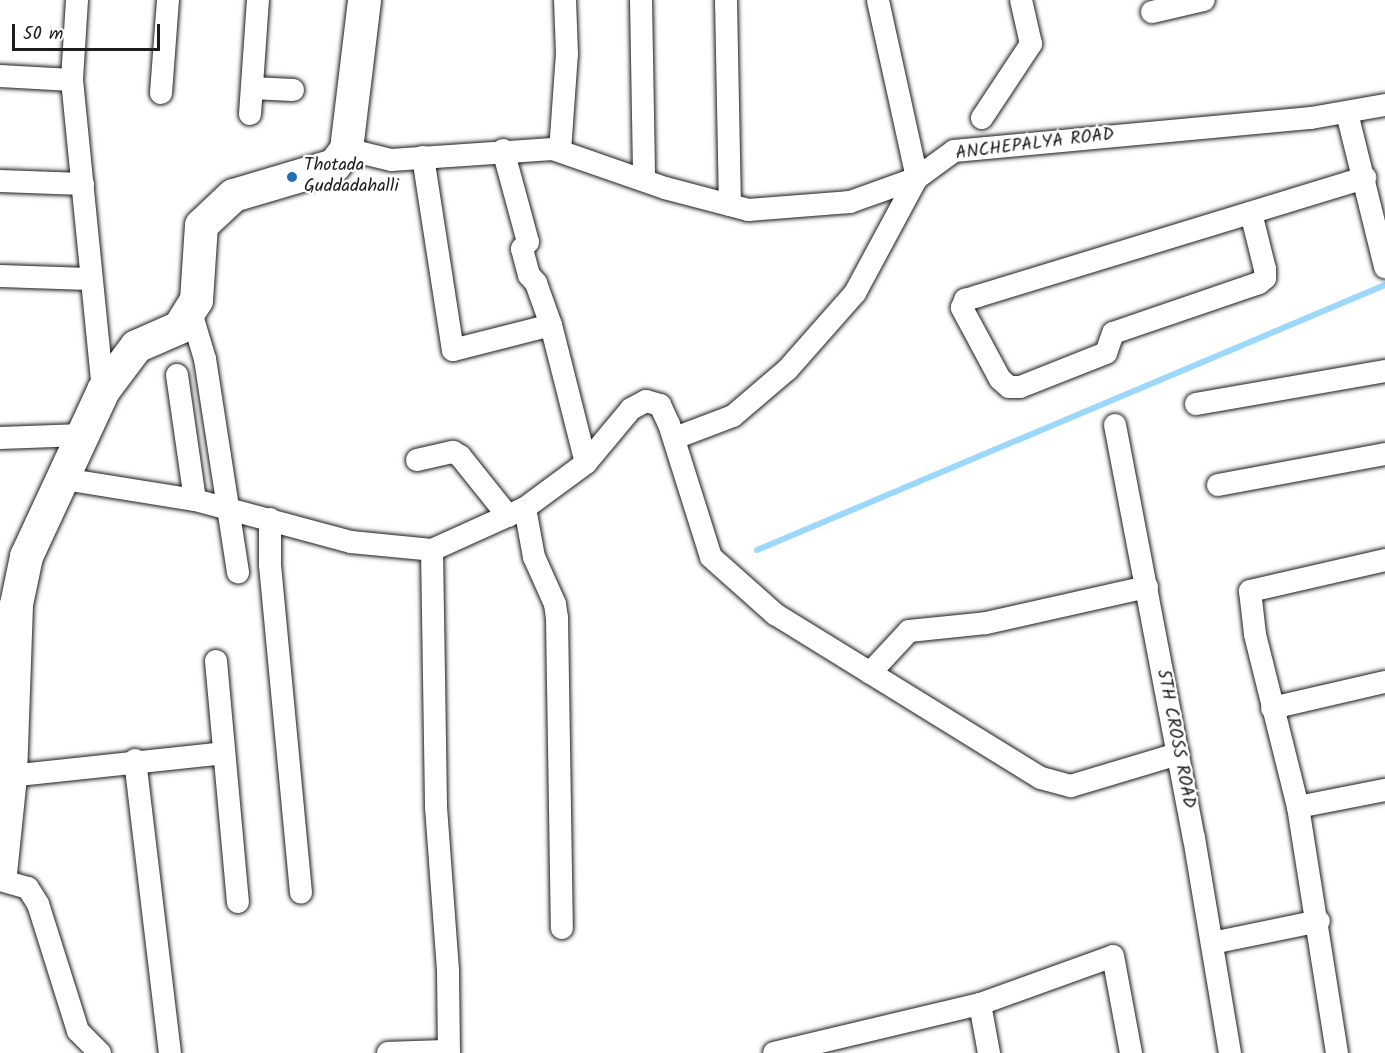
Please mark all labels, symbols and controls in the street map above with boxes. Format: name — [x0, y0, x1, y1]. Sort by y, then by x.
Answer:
scale bar — [15, 12, 164, 50]
text: 50 m — [23, 20, 63, 49]
street label: ANCHEPALYA ROAD — [954, 125, 1116, 165]
place label: Thotada Guddadahalli — [304, 156, 399, 198]
marker: Thotada Guddadahalli — [285, 170, 299, 184]
street label: 5TH CROSS ROAD — [1151, 668, 1199, 810]

